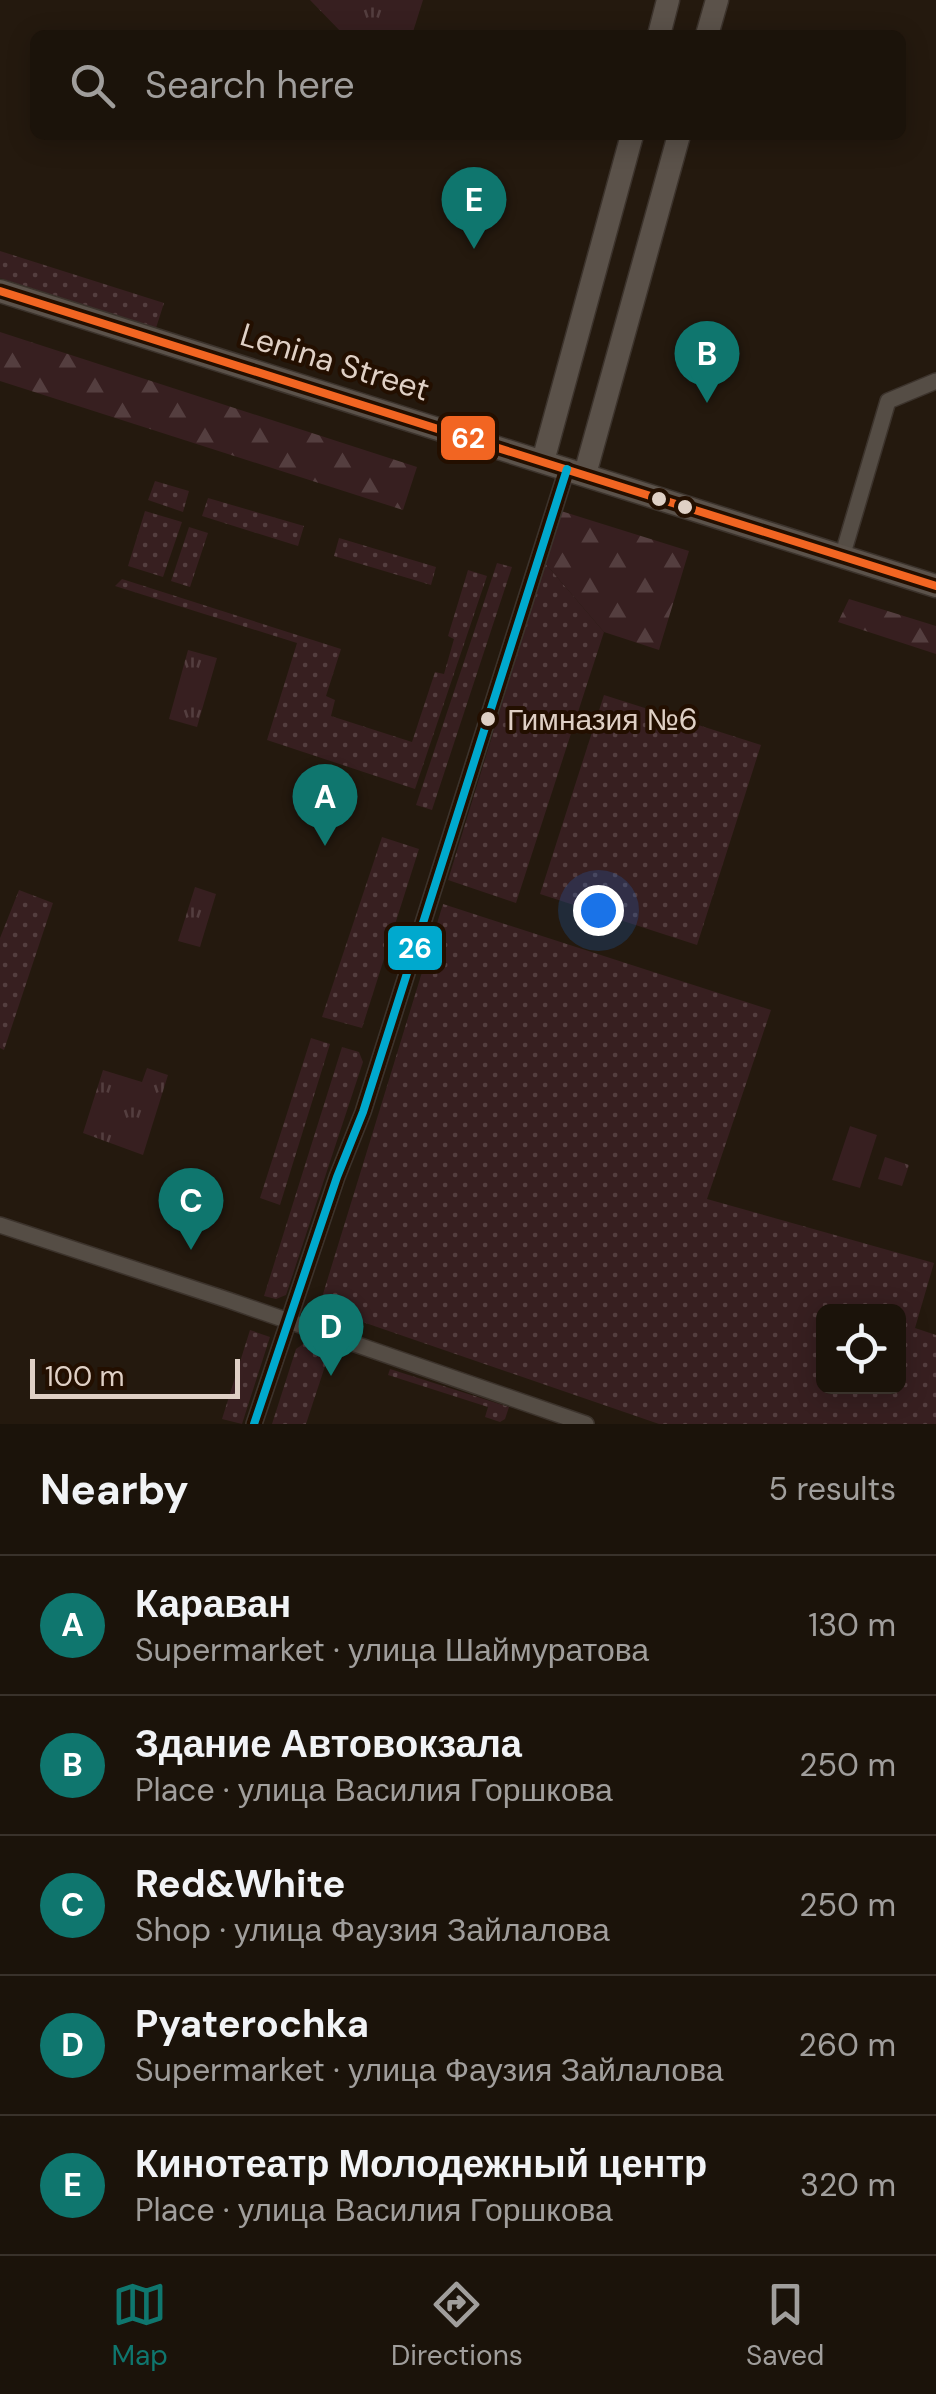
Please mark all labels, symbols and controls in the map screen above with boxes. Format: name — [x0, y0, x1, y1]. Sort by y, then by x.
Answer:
search box — [30, 30, 906, 140]
icon: search — [65, 58, 120, 113]
text: Search here — [145, 60, 355, 110]
pin: E — [442, 166, 506, 249]
street label: Lenina Street — [235, 313, 435, 411]
pin: B — [674, 320, 740, 403]
line badge: 62 — [439, 414, 497, 462]
text: 62 — [451, 420, 485, 457]
unlabelled marker — [649, 489, 669, 509]
unlabelled marker — [675, 497, 695, 517]
place label: Гимназия №6 — [507, 700, 698, 739]
marker: Гимназия №6 — [478, 709, 498, 729]
pin: A — [292, 764, 358, 846]
your location — [573, 885, 624, 936]
line badge: 26 — [386, 924, 444, 972]
text: 26 — [398, 930, 432, 967]
pin: C — [158, 1168, 224, 1250]
pin: D — [298, 1294, 364, 1376]
map controls — [816, 1304, 906, 1394]
button: locate — [816, 1304, 906, 1394]
scale bar — [30, 1354, 240, 1398]
text: 100 m — [45, 1358, 124, 1395]
text: Nearby — [40, 1462, 189, 1517]
text: 5 results — [768, 1468, 896, 1510]
text: Караван — [135, 1579, 291, 1629]
text: A — [61, 1604, 84, 1646]
text: 130 m — [808, 1604, 896, 1646]
text: Supermarket · улица Шаймуратова — [135, 1629, 649, 1671]
text: Здание Автовокзала — [135, 1719, 522, 1769]
text: B — [62, 1744, 83, 1786]
text: 250 m — [799, 1744, 896, 1786]
text: Place · улица Василия Горшкова — [135, 1769, 613, 1811]
text: Red&White — [135, 1859, 345, 1909]
text: C — [61, 1884, 84, 1926]
text: 250 m — [799, 1884, 896, 1926]
text: Shop · улица Фаузия Зайлалова — [135, 1909, 610, 1951]
text: Pyaterochka — [135, 1999, 369, 2049]
text: D — [61, 2024, 84, 2066]
text: 260 m — [799, 2024, 896, 2066]
text: Supermarket · улица Фаузия Зайлалова — [135, 2049, 724, 2091]
text: Кинотеатр Молодежный центр — [135, 2139, 707, 2189]
text: E — [63, 2164, 82, 2206]
text: 320 m — [800, 2164, 896, 2206]
text: Place · улица Василия Горшкова — [135, 2189, 613, 2231]
tab: Map — [112, 2277, 168, 2374]
tab: Directions — [391, 2277, 523, 2374]
tab: Saved — [746, 2277, 824, 2374]

